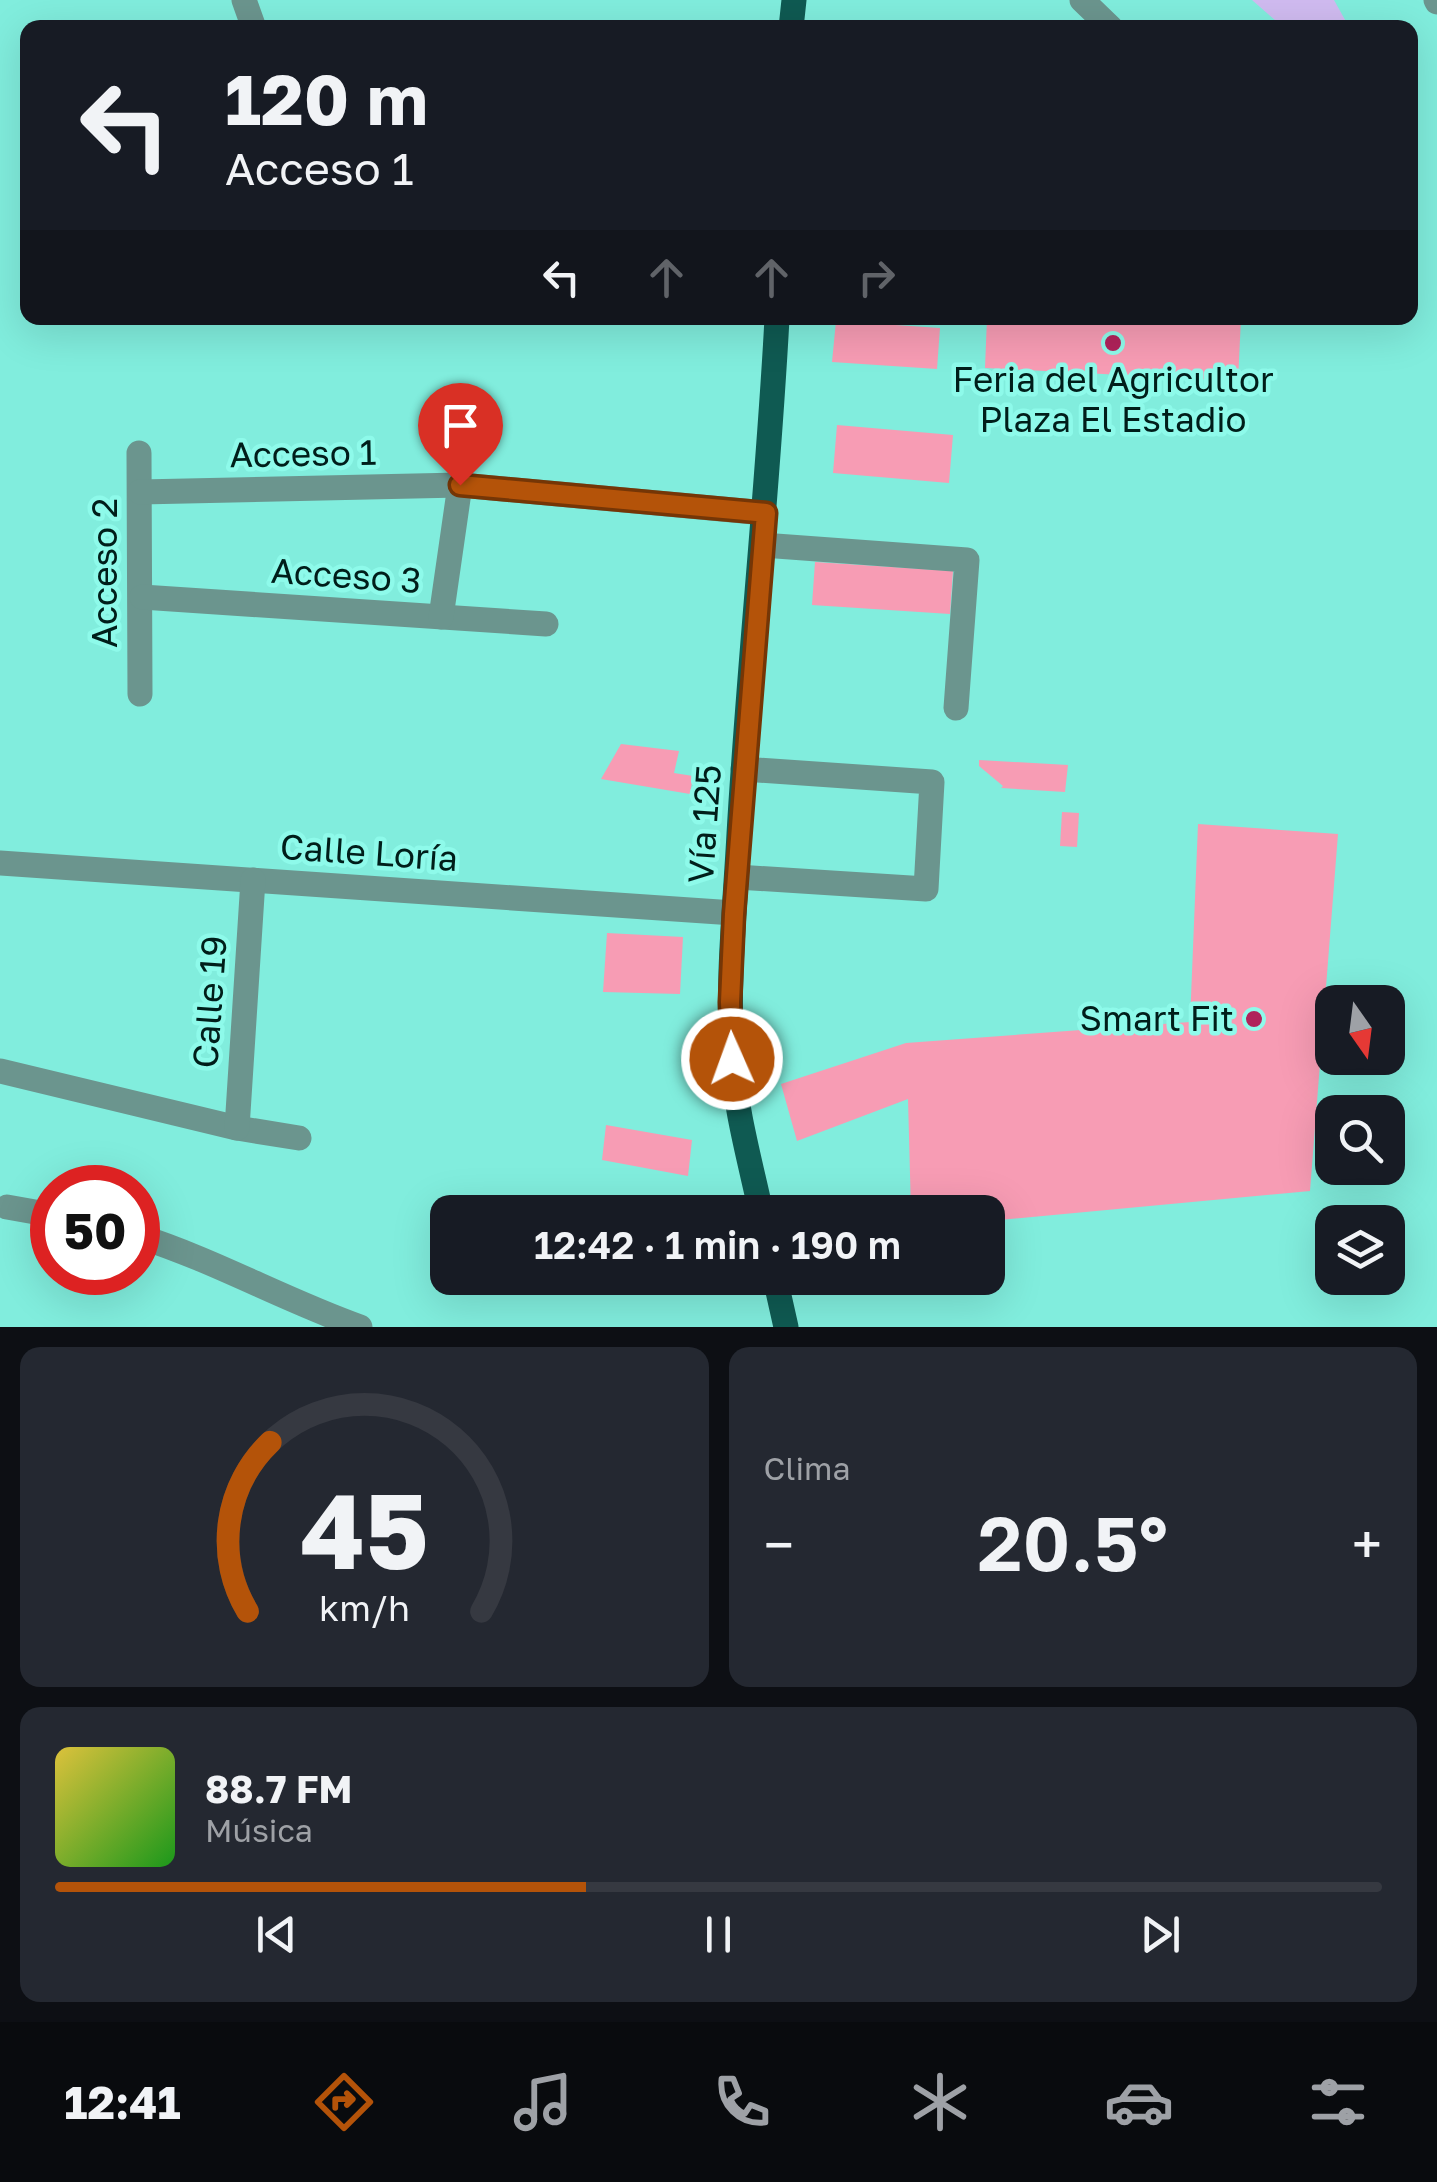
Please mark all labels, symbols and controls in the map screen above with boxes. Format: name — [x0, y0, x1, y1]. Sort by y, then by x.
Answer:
text: 120 m — [225, 56, 428, 140]
icon: left — [60, 60, 190, 190]
text: Acceso 1 — [225, 141, 414, 195]
icon: left — [534, 250, 589, 305]
icon: ahead — [639, 250, 694, 305]
icon: ahead — [744, 250, 799, 305]
icon: right — [849, 250, 904, 305]
marker: Feria del Agricultor Plaza El Estadio — [1102, 332, 1124, 354]
place label: Feria del Agricultor Plaza El Estadio — [952, 358, 1274, 440]
pin — [418, 383, 503, 486]
icon: arrive — [433, 398, 488, 453]
street label: Acceso 1 — [229, 431, 377, 475]
street label: Acceso 2 — [83, 498, 125, 648]
street label: Acceso 3 — [270, 549, 423, 601]
street label: Vía 125 — [679, 763, 729, 885]
street label: Calle Loría — [279, 825, 459, 879]
street label: Calle 19 — [183, 934, 235, 1070]
north arrow — [1315, 985, 1405, 1075]
map controls — [1315, 985, 1405, 1295]
place label: Smart Fit — [1080, 997, 1234, 1039]
position arrow — [680, 1007, 784, 1111]
marker: Smart Fit — [1243, 1008, 1265, 1030]
button: search — [1315, 1095, 1405, 1185]
speed limit sign: 50 — [30, 1165, 160, 1295]
button: layers — [1315, 1205, 1405, 1295]
text: 12:42 · 1 min · 190 m — [534, 1222, 901, 1267]
text: Clima — [764, 1449, 850, 1487]
text: 45 — [300, 1467, 428, 1592]
text: 20.5° — [978, 1497, 1168, 1588]
text: − — [764, 1511, 794, 1577]
text: + — [1352, 1511, 1382, 1577]
text: km/h — [319, 1586, 410, 1629]
text: 88.7 FM — [205, 1766, 352, 1811]
text: Música — [205, 1811, 313, 1849]
icon: previous — [249, 1907, 304, 1962]
icon: pause — [691, 1907, 746, 1962]
icon: next — [1133, 1907, 1188, 1962]
icon: directions — [309, 2067, 379, 2137]
icon: music — [508, 2067, 578, 2137]
icon: phone — [707, 2067, 777, 2137]
icon: climate — [905, 2067, 975, 2137]
icon: car — [1104, 2067, 1174, 2137]
icon: filters — [1303, 2067, 1373, 2137]
text: 12:41 — [64, 2075, 181, 2129]

